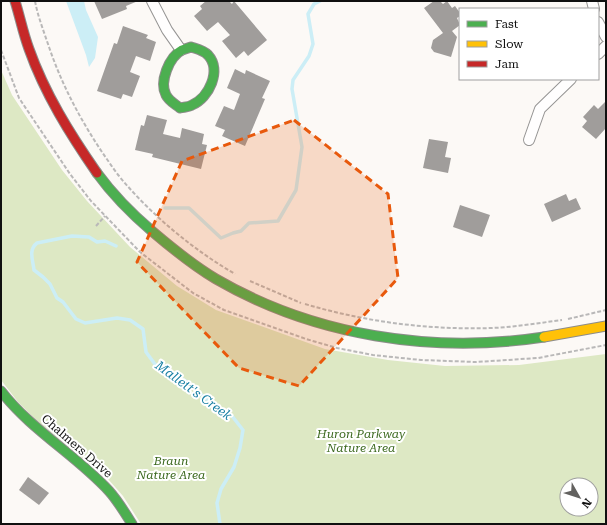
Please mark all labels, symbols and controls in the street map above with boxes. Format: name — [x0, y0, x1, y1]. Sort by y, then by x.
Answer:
legend — [459, 8, 599, 80]
text: Fast — [495, 17, 519, 31]
text: Slow — [495, 37, 523, 51]
text: Jam — [495, 57, 519, 71]
water label: Mallett's Creek — [152, 357, 236, 424]
street label: Chalmers Drive — [39, 411, 116, 481]
park label: Huron Parkway Nature Area — [316, 427, 406, 455]
park label: Braun Nature Area — [136, 454, 205, 482]
north arrow — [559, 477, 599, 517]
text: N — [578, 496, 594, 511]

